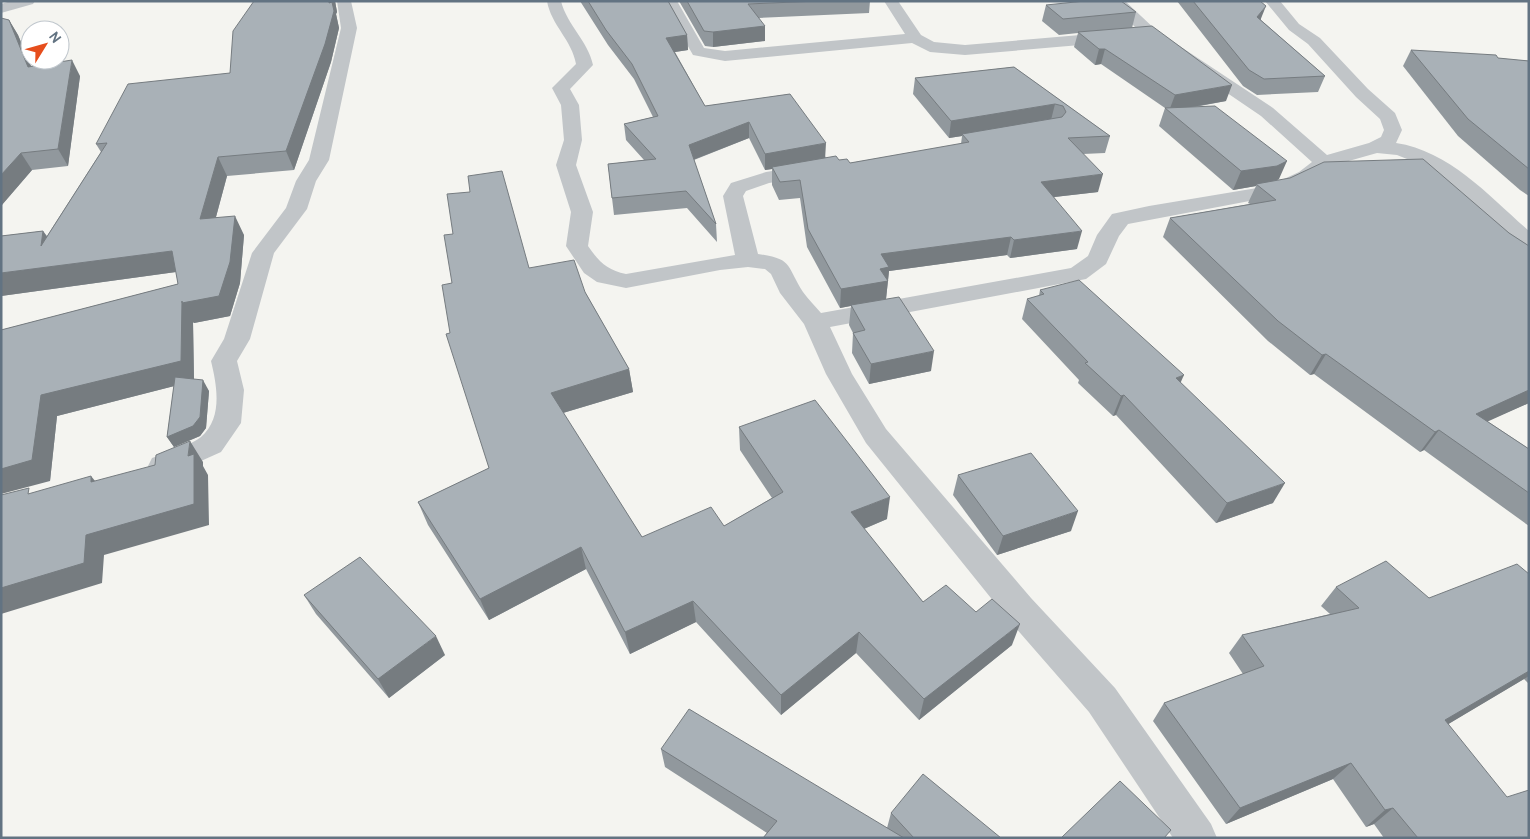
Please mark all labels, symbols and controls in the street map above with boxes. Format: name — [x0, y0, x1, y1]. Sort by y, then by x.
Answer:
north arrow — [20, 20, 70, 70]
text: N — [44, 29, 64, 47]

